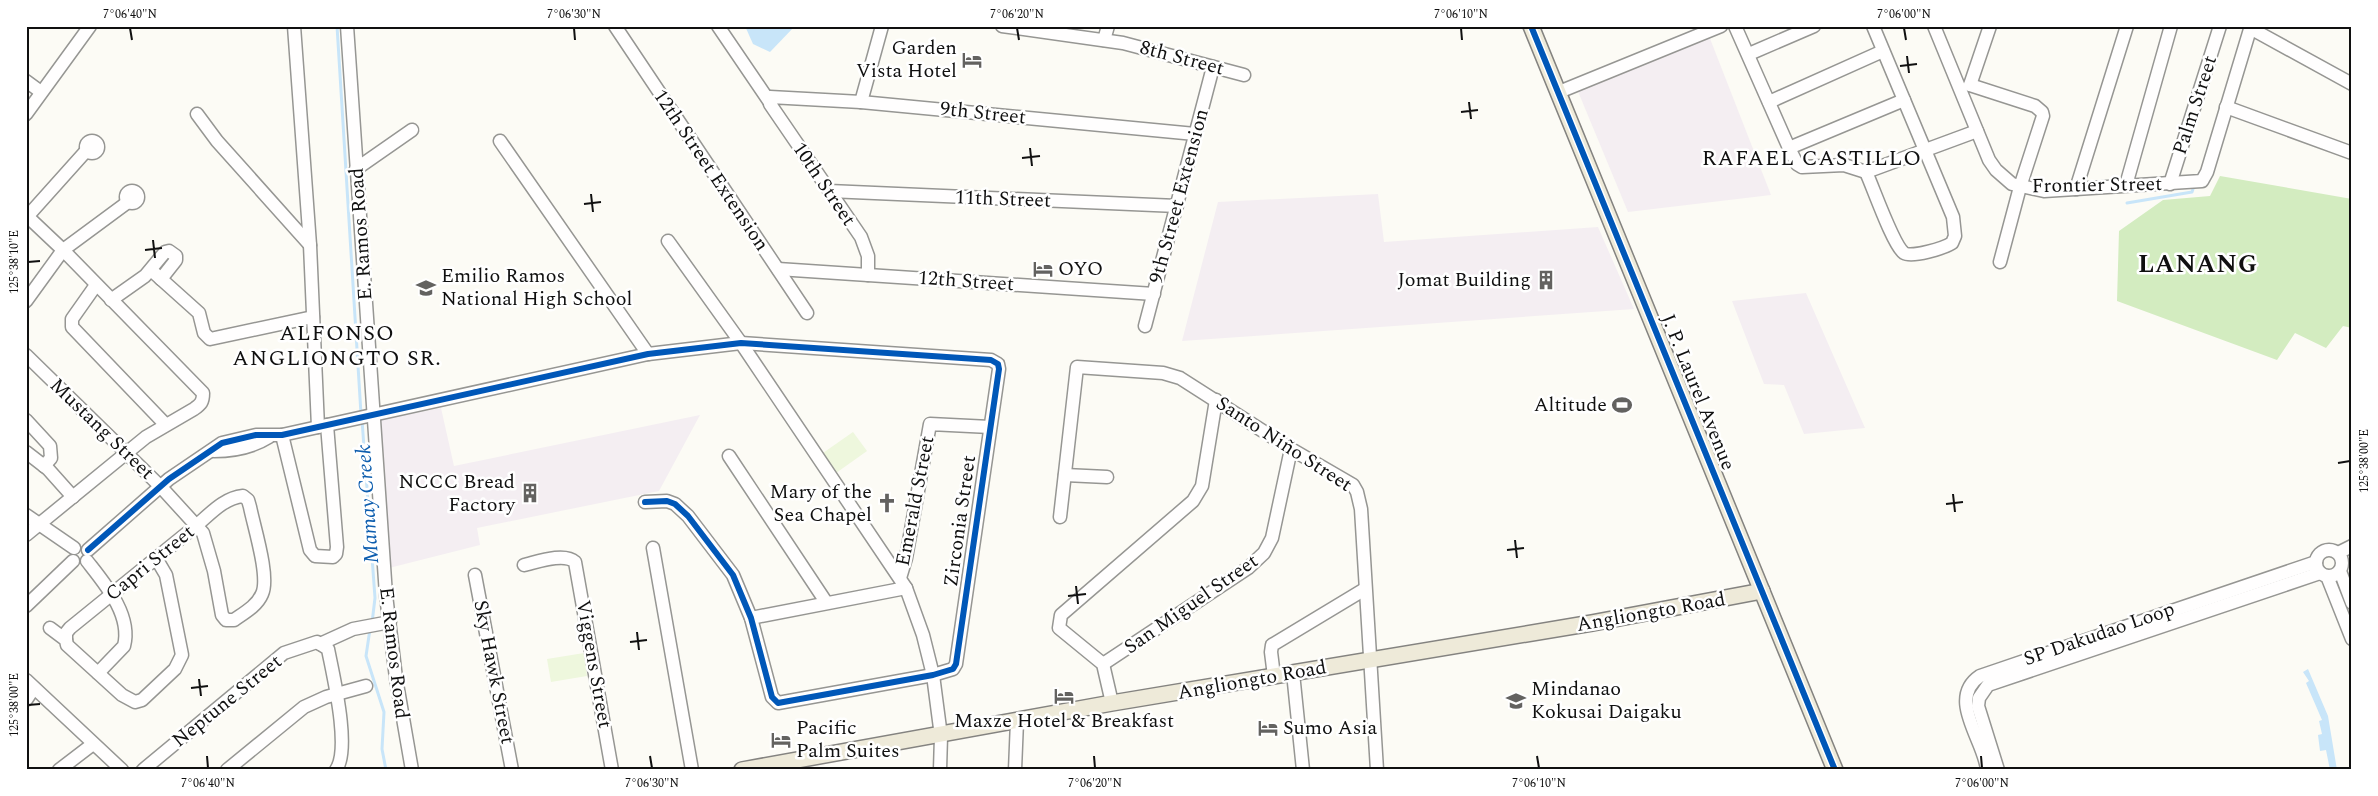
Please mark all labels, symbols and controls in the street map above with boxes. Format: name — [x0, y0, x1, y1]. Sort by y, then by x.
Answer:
text: 7°06'40"N — [103, 5, 157, 24]
text: 7°06'30"N — [547, 5, 601, 24]
text: 7°06'20"N — [990, 5, 1044, 24]
text: 7°06'10"N — [1434, 5, 1488, 24]
text: 7°06'00"N — [1877, 5, 1931, 24]
street label: 8th Street — [1136, 32, 1228, 84]
place label: Garden Vista Hotel — [856, 33, 957, 86]
hotel icon: Garden Vista Hotel — [961, 49, 983, 71]
street label: Palm Street — [2165, 52, 2225, 158]
street label: 12th Street Extension — [645, 83, 777, 257]
street label: 9th Street — [939, 94, 1027, 132]
street label: 9th Street Extension — [1141, 105, 1217, 287]
street label: 10th Street — [785, 136, 863, 232]
district label: RAFAEL CASTILLO — [1702, 142, 1922, 175]
street label: E. Ramos Road — [341, 167, 381, 301]
street label: Frontier Street — [2031, 169, 2163, 201]
street label: 11th Street — [954, 182, 1052, 216]
text: 125°38'10"E — [5, 230, 24, 294]
district label: LANANG — [2138, 246, 2258, 284]
place label: OYO — [1058, 254, 1103, 284]
hotel icon: OYO — [1032, 258, 1054, 280]
place label: Emilio Ramos National High School — [441, 261, 632, 314]
street label: 12th Street — [917, 263, 1015, 299]
place label: Jomat Building — [1397, 265, 1531, 295]
building icon: Jomat Building — [1535, 269, 1557, 291]
school or university icon: Emilio Ramos National High School — [415, 277, 437, 299]
street label: J. P. Laurel Avenue — [1653, 309, 1743, 475]
district label: ALFONSO ANGLIONGTO SR. — [232, 317, 442, 375]
street label: Mustang Street — [43, 371, 161, 487]
street label: Santo Niño Street — [1210, 389, 1358, 499]
place label: Altitude — [1534, 390, 1607, 420]
sports icon: Altitude — [1611, 394, 1633, 416]
text: 125°38'00"E — [2355, 429, 2374, 493]
street label: Emerald Street — [888, 433, 942, 569]
water label: Mamay Creek — [348, 443, 388, 565]
street label: Zirconia Street — [936, 453, 984, 589]
place label: NCCC Bread Factory — [399, 467, 516, 520]
place label: Mary of the Sea Chapel — [769, 477, 872, 530]
building icon: NCCC Bread Factory — [519, 482, 541, 504]
church icon: Mary of the Sea Chapel — [876, 492, 898, 514]
street label: Capri Street — [99, 518, 201, 608]
street label: San Miguel Street — [1118, 546, 1264, 662]
street label: Angliongto Road — [1574, 584, 1728, 640]
street label: E. Ramos Road — [371, 585, 417, 721]
street label: SP Dakudao Loop — [2019, 594, 2179, 674]
street label: Sky Hawk Street — [465, 597, 523, 747]
street label: Viggens Street — [568, 598, 620, 730]
street label: Neptune Street — [165, 647, 289, 755]
street label: Angliongto Road — [1175, 652, 1329, 708]
text: 125°38'00"E — [5, 673, 24, 737]
place label: Mindanao Kokusai Daigaku — [1531, 674, 1682, 727]
hotel icon: Maxze Hotel & Breakfast — [1053, 685, 1075, 707]
school or university icon: Mindanao Kokusai Daigaku — [1505, 690, 1527, 712]
place label: Maxze Hotel & Breakfast — [954, 706, 1174, 736]
place label: Pacific Palm Suites — [796, 713, 900, 766]
place label: Sumo Asia — [1283, 713, 1378, 743]
hotel icon: Sumo Asia — [1257, 717, 1279, 739]
hotel icon: Pacific Palm Suites — [770, 729, 792, 751]
text: 7°06'40"N — [181, 774, 235, 793]
text: 7°06'30"N — [625, 774, 679, 793]
text: 7°06'20"N — [1068, 774, 1122, 793]
text: 7°06'10"N — [1512, 774, 1566, 793]
text: 7°06'00"N — [1955, 774, 2009, 793]

